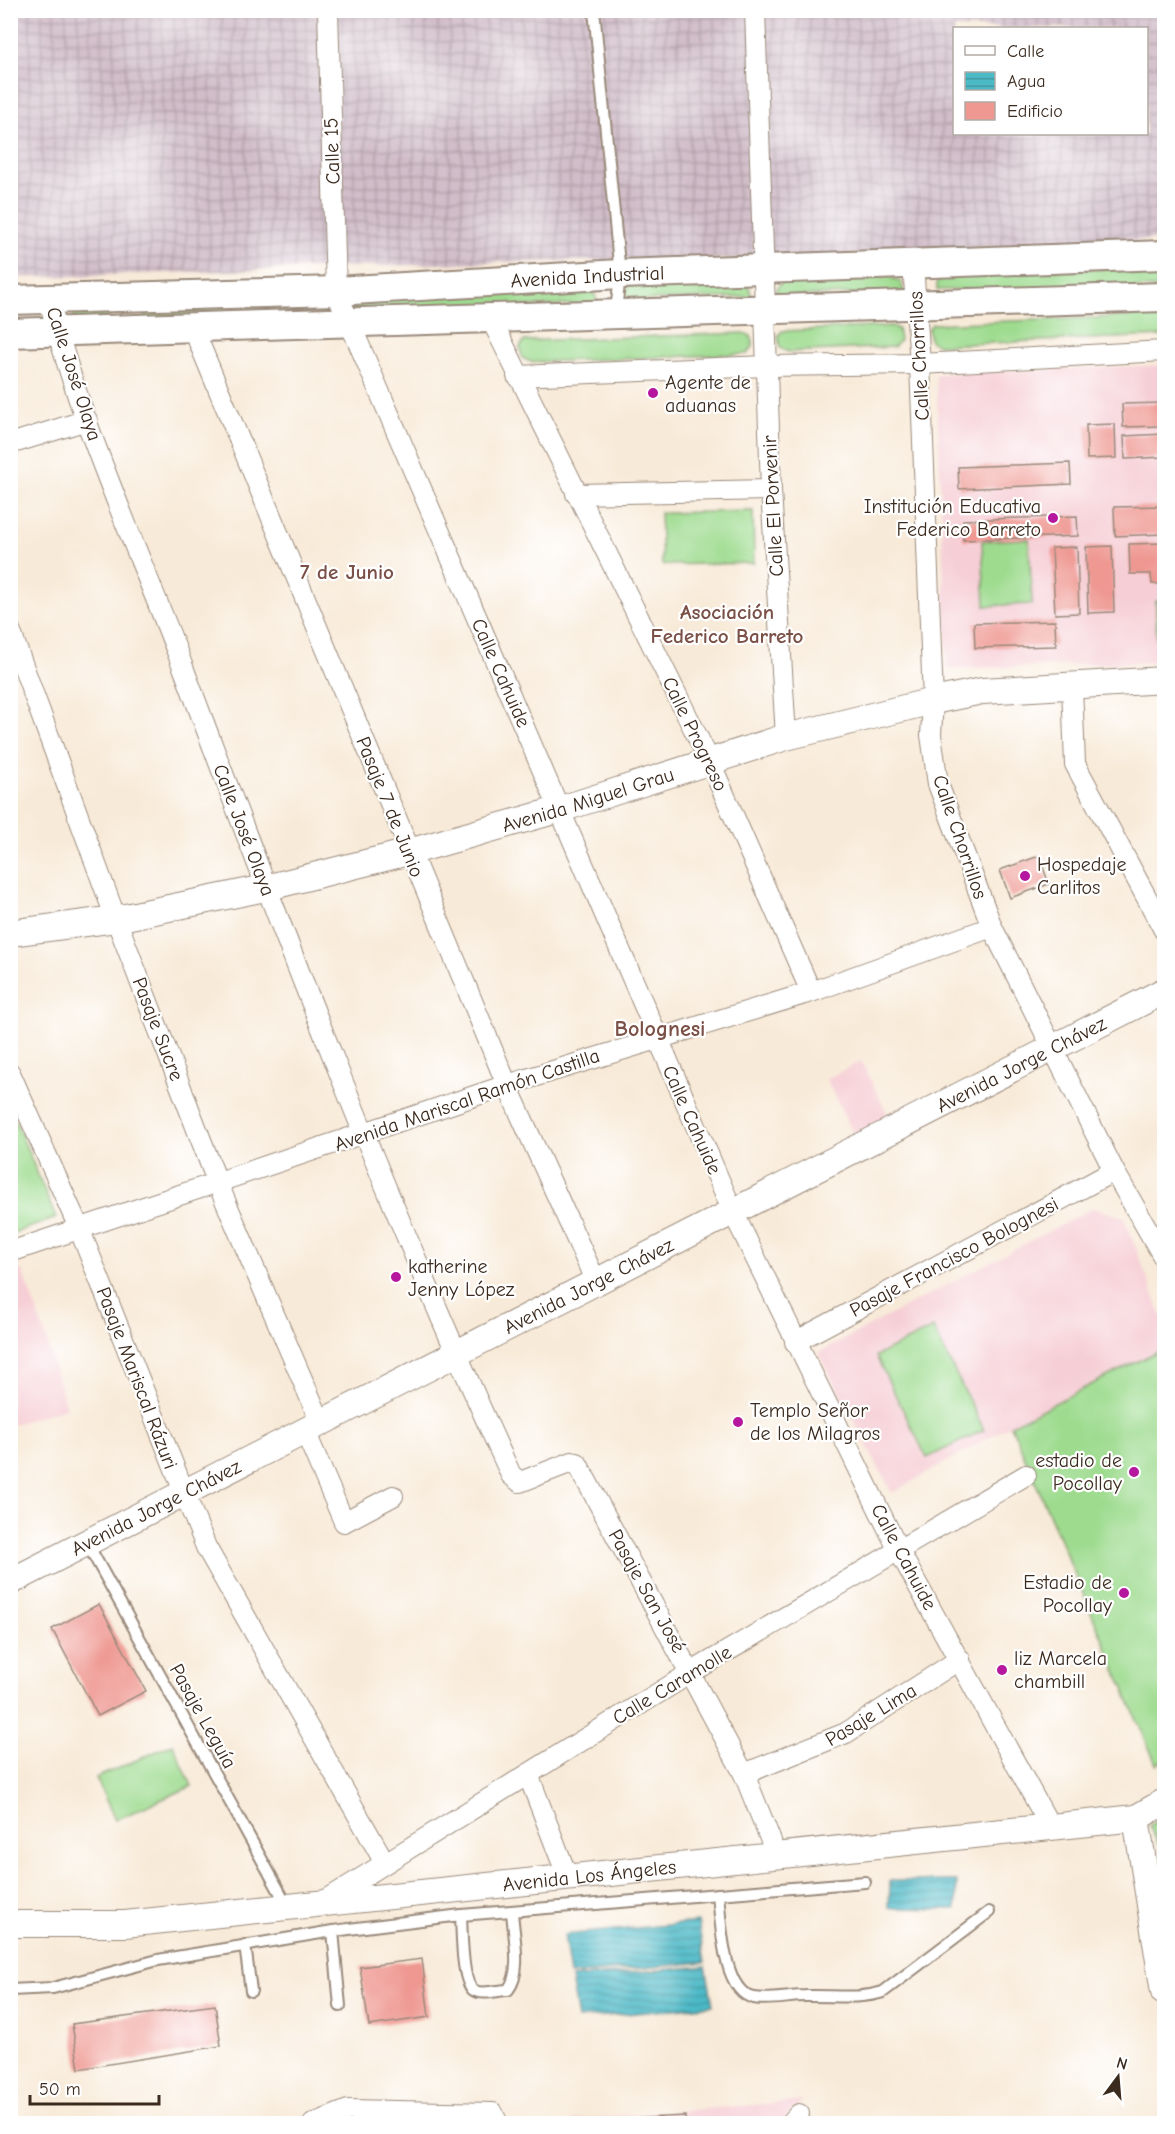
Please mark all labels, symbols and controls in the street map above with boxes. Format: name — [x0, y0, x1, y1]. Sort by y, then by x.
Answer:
legend — [953, 27, 1148, 135]
text: Calle — [1007, 41, 1044, 62]
text: Agua — [1007, 71, 1045, 92]
text: Edificio — [1007, 101, 1063, 122]
street label: Calle 15 — [319, 117, 345, 185]
street label: Avenida Industrial — [510, 261, 665, 292]
street label: Calle Chorrillos — [904, 291, 934, 421]
street label: Calle José Olaya — [42, 304, 106, 444]
place label: Agente de aduanas — [665, 371, 751, 417]
marker: Agente de aduanas — [646, 386, 660, 400]
street label: Calle El Porvenir — [758, 435, 788, 577]
place label: Institución Educativa Federico Barreto — [864, 495, 1041, 541]
marker: Institución Educativa Federico Barreto — [1046, 511, 1060, 525]
district label: 7 de Junio — [300, 560, 394, 584]
district label: Asociación Federico Barreto — [651, 600, 804, 648]
street label: Calle Cahuide — [467, 615, 535, 731]
street label: Calle Progreso — [657, 673, 733, 795]
street label: Pasaje 7 de Junio — [351, 733, 429, 881]
street label: Calle José Olaya — [208, 761, 280, 899]
street label: Avenida Miguel Grau — [499, 762, 677, 837]
street label: Calle Chorrillos — [928, 772, 992, 902]
place label: Hospedaje Carlitos — [1037, 853, 1127, 899]
marker: Hospedaje Carlitos — [1018, 869, 1032, 883]
street label: Pasaje Sucre — [128, 974, 188, 1084]
street label: Avenida Jorge Chávez — [933, 1011, 1110, 1117]
district label: Bolognesi — [615, 1016, 705, 1042]
street label: Avenida Mariscal Ramón Castilla — [331, 1044, 603, 1156]
street label: Calle Cahuide — [658, 1062, 726, 1178]
street label: Pasaje Francisco Bolognesi — [846, 1192, 1062, 1322]
street label: Avenida Jorge Chávez — [500, 1233, 677, 1339]
place label: katherine Jenny López — [408, 1255, 515, 1301]
marker: katherine Jenny López — [389, 1270, 403, 1284]
street label: Pasaje Mariscal Rázuri — [92, 1284, 182, 1472]
place label: Templo Señor de los Milagros — [750, 1399, 880, 1445]
marker: Templo Señor de los Milagros — [731, 1415, 745, 1429]
place label: estadio de Pocollay — [1035, 1449, 1122, 1495]
street label: Avenida Jorge Chávez — [67, 1454, 245, 1560]
marker: estadio de Pocollay — [1127, 1465, 1141, 1479]
street label: Calle Cahuide — [866, 1500, 942, 1614]
street label: Pasaje San José — [604, 1525, 690, 1657]
place label: Estadio de Pocollay — [1023, 1571, 1112, 1617]
marker: Estadio de Pocollay — [1117, 1586, 1131, 1600]
street label: Calle Caramolle — [608, 1641, 736, 1729]
place label: liz Marcela chambill — [1014, 1647, 1107, 1693]
street label: Pasaje Leguía — [165, 1660, 241, 1772]
marker: liz Marcela chambill — [995, 1663, 1009, 1677]
street label: Pasaje Lima — [821, 1679, 921, 1751]
street label: Avenida Los Ángeles — [502, 1855, 677, 1896]
north arrow — [1088, 2047, 1148, 2107]
text: N — [1114, 2053, 1129, 2074]
scale bar — [30, 2068, 159, 2106]
text: 50 m — [39, 2079, 81, 2100]

